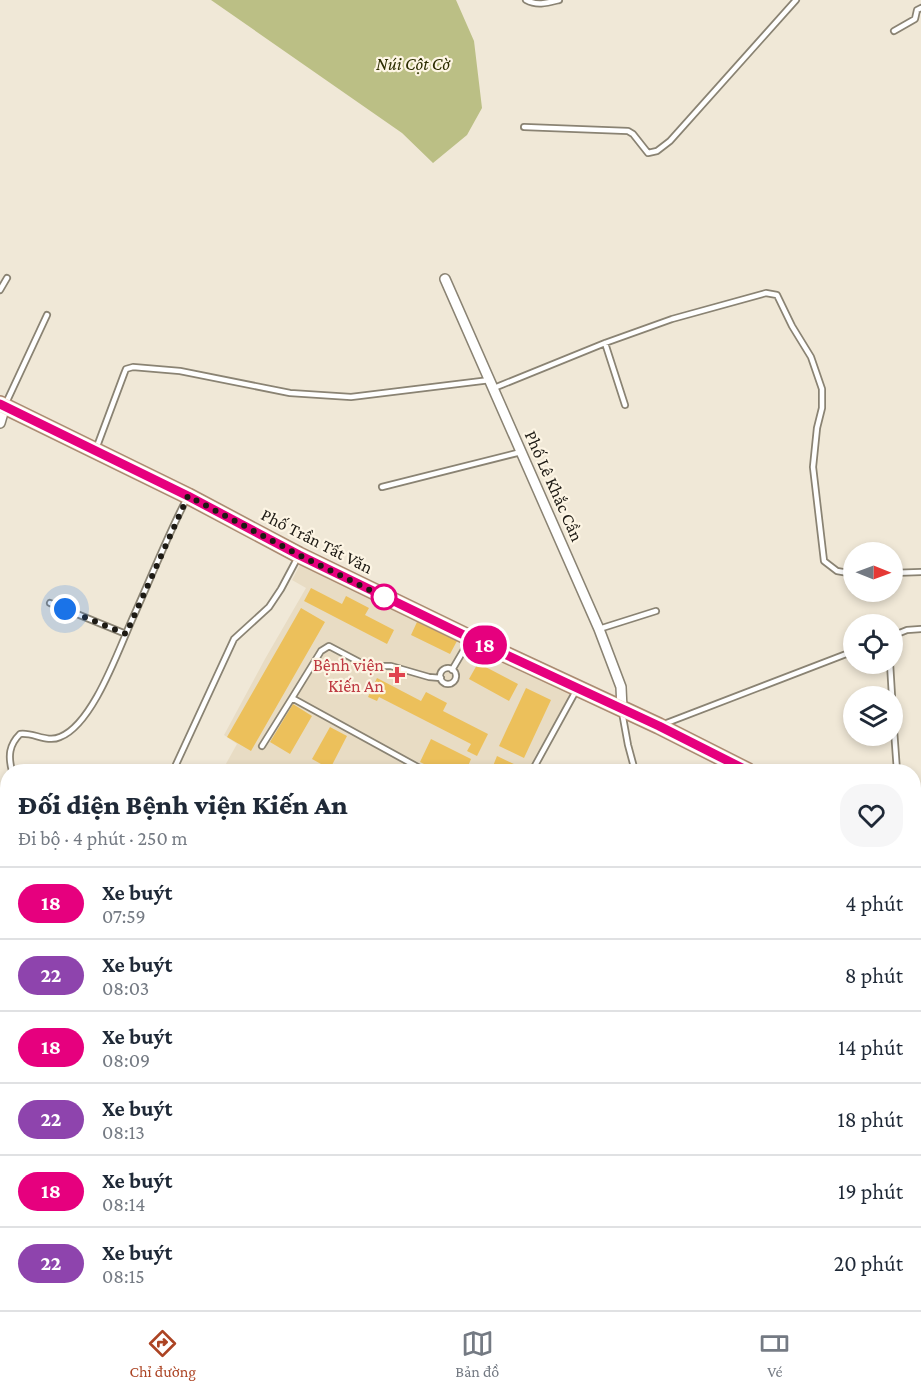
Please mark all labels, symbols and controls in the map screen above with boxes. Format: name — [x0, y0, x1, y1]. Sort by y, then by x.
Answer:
park label: Núi Cột Cờ — [376, 54, 451, 74]
street label: Phố Lê Khắc Cần — [521, 428, 587, 545]
street label: Phố Trần Tất Văn — [258, 504, 376, 578]
north arrow — [843, 542, 903, 602]
map controls — [843, 542, 903, 746]
unlabelled marker — [371, 584, 397, 610]
your location — [50, 594, 80, 624]
button: locate — [843, 614, 903, 674]
line badge: 18 — [458, 626, 512, 664]
text: 18 — [475, 633, 495, 657]
place label: Bệnh viện Kiến An — [313, 655, 384, 696]
marker: Bệnh viện Kiến An — [388, 666, 406, 684]
button: layers — [843, 686, 903, 746]
button: heart — [840, 784, 903, 847]
text: Đối diện Bệnh viện Kiến An — [18, 789, 348, 820]
text: Đi bộ · 4 phút · 250 m — [18, 827, 188, 849]
text: Xe buýt — [102, 880, 172, 905]
text: 18 — [41, 891, 61, 915]
text: 4 phút — [845, 891, 903, 916]
text: 07:59 — [102, 905, 146, 927]
text: Xe buýt — [102, 952, 172, 977]
text: 22 — [40, 963, 62, 987]
text: 8 phút — [845, 963, 903, 988]
text: 08:03 — [102, 977, 149, 999]
text: Xe buýt — [102, 1024, 172, 1049]
text: 18 — [41, 1035, 61, 1059]
text: 14 phút — [838, 1035, 903, 1060]
text: 08:09 — [102, 1049, 150, 1071]
text: Xe buýt — [102, 1096, 172, 1121]
text: 22 — [40, 1107, 62, 1131]
text: 18 phút — [837, 1107, 903, 1132]
text: 08:13 — [102, 1121, 145, 1143]
text: Xe buýt — [102, 1168, 172, 1193]
text: 18 — [41, 1179, 61, 1203]
text: 19 phút — [838, 1179, 903, 1204]
text: 08:14 — [102, 1193, 146, 1215]
text: Xe buýt — [102, 1240, 172, 1265]
text: 22 — [40, 1251, 62, 1275]
text: 20 phút — [834, 1251, 903, 1276]
text: 08:15 — [102, 1265, 145, 1287]
tab: Chỉ đường — [130, 1327, 196, 1380]
tab: Bản đồ — [455, 1327, 499, 1380]
tab: Vé — [758, 1327, 791, 1380]

